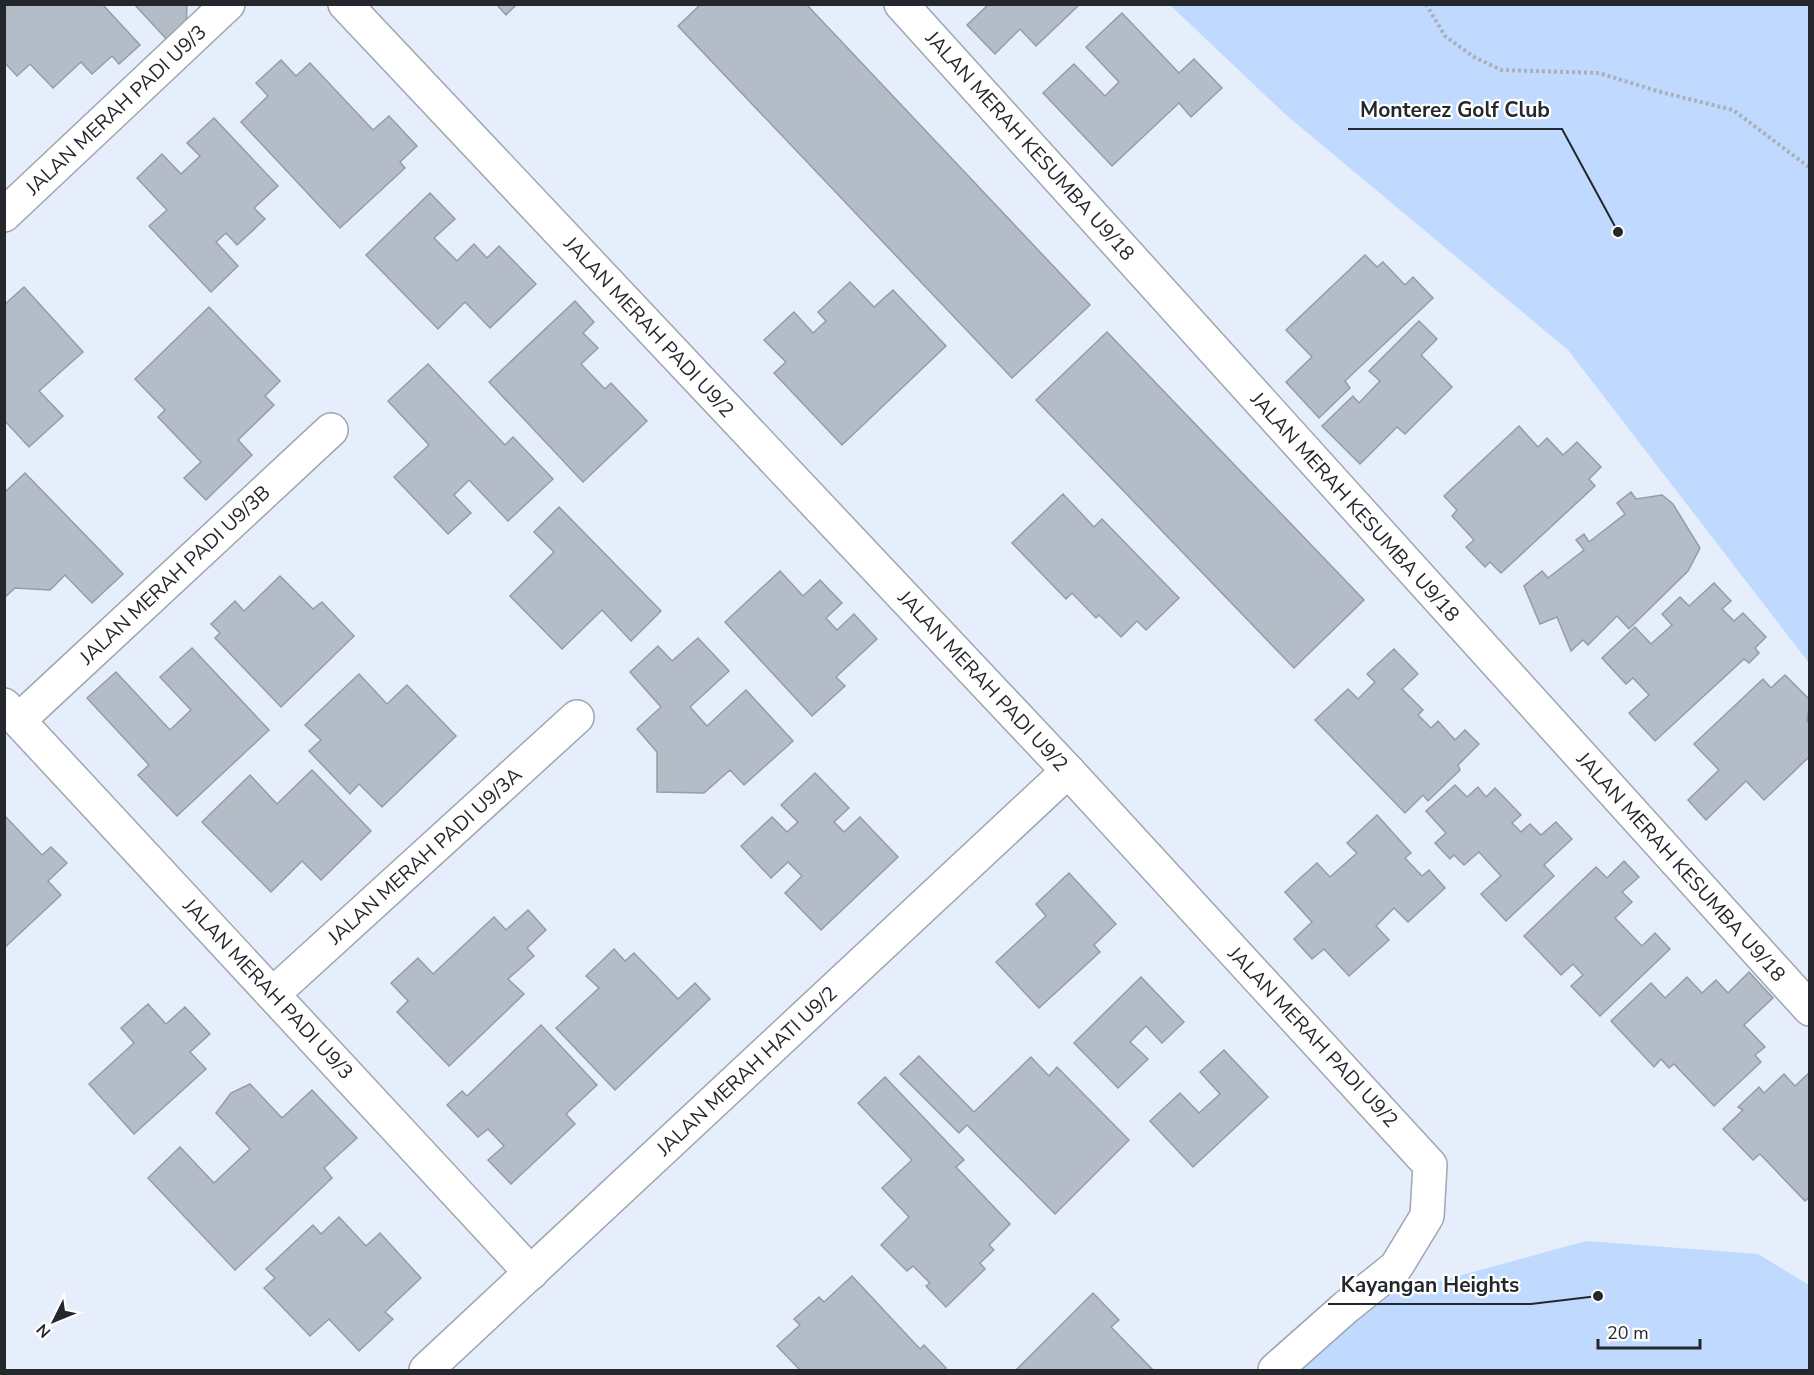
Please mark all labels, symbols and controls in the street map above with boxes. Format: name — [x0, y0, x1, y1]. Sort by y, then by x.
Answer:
street label: JALAN MERAH PADI U9/3 — [19, 19, 212, 202]
street label: JALAN MERAH KESUMBA U9/18 — [919, 25, 1140, 267]
callout: Monterez Golf Club — [1348, 90, 1562, 129]
text: Monterez Golf Club — [1360, 96, 1550, 124]
street label: JALAN MERAH PADI U9/2 — [557, 230, 740, 423]
street label: JALAN MERAH KESUMBA U9/18 — [1244, 386, 1465, 628]
street label: JALAN MERAH PADI U9/3B — [73, 479, 276, 671]
street label: JALAN MERAH PADI U9/2 — [891, 584, 1074, 777]
street label: JALAN MERAH KESUMBA U9/18 — [1570, 746, 1791, 988]
street label: JALAN MERAH PADI U9/3A — [321, 761, 528, 951]
street label: JALAN MERAH PADI U9/3 — [176, 892, 359, 1085]
street label: JALAN MERAH PADI U9/2 — [1221, 940, 1404, 1133]
street label: JALAN MERAH HATI U9/2 — [650, 980, 843, 1163]
callout: Kayangan Heights — [1328, 1265, 1531, 1304]
text: Kayangan Heights — [1341, 1271, 1519, 1299]
north arrow — [24, 1291, 84, 1351]
scale bar — [1598, 1312, 1700, 1350]
text: N — [32, 1319, 56, 1342]
text: 20 m — [1607, 1321, 1649, 1345]

